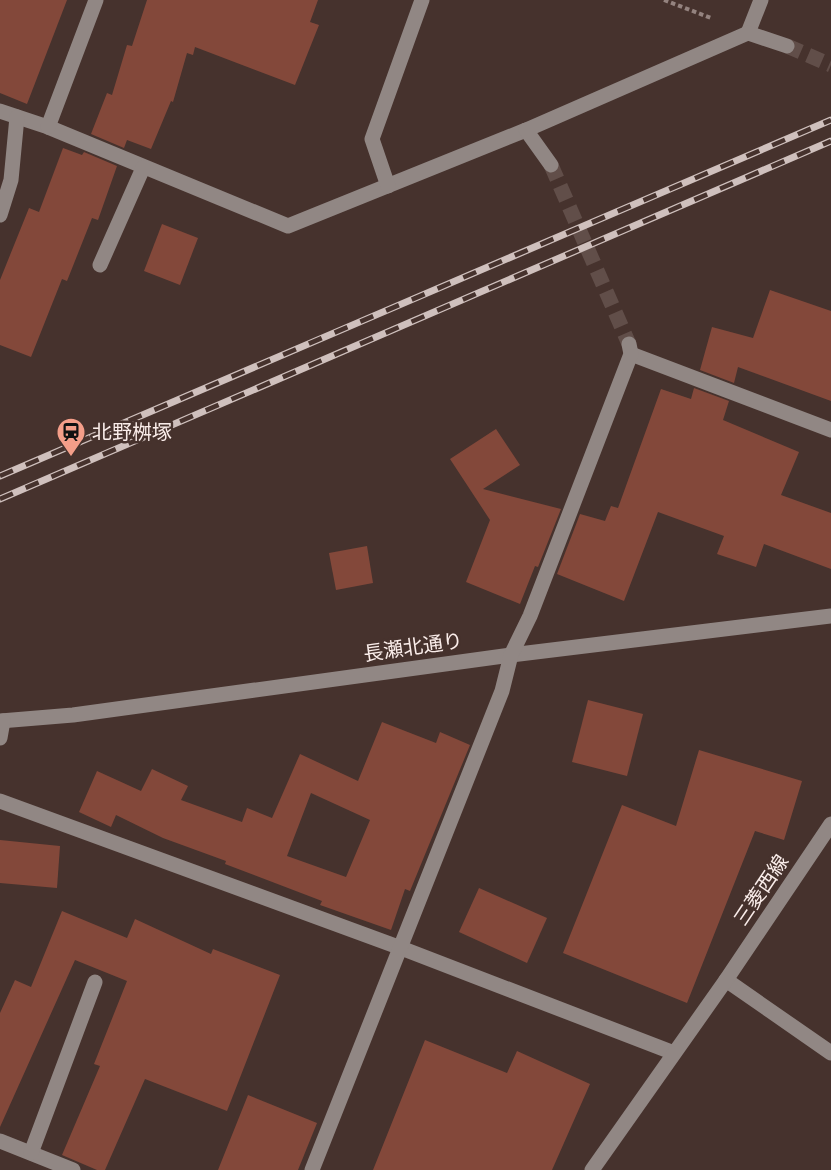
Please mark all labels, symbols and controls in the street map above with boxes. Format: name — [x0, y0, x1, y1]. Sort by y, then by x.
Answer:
station icon: 北野桝塚 — [55, 416, 87, 458]
place label: 北野桝塚 — [92, 420, 172, 444]
street label: 長瀬北通り — [362, 628, 464, 666]
street label: 三菱西線 — [729, 850, 793, 930]

